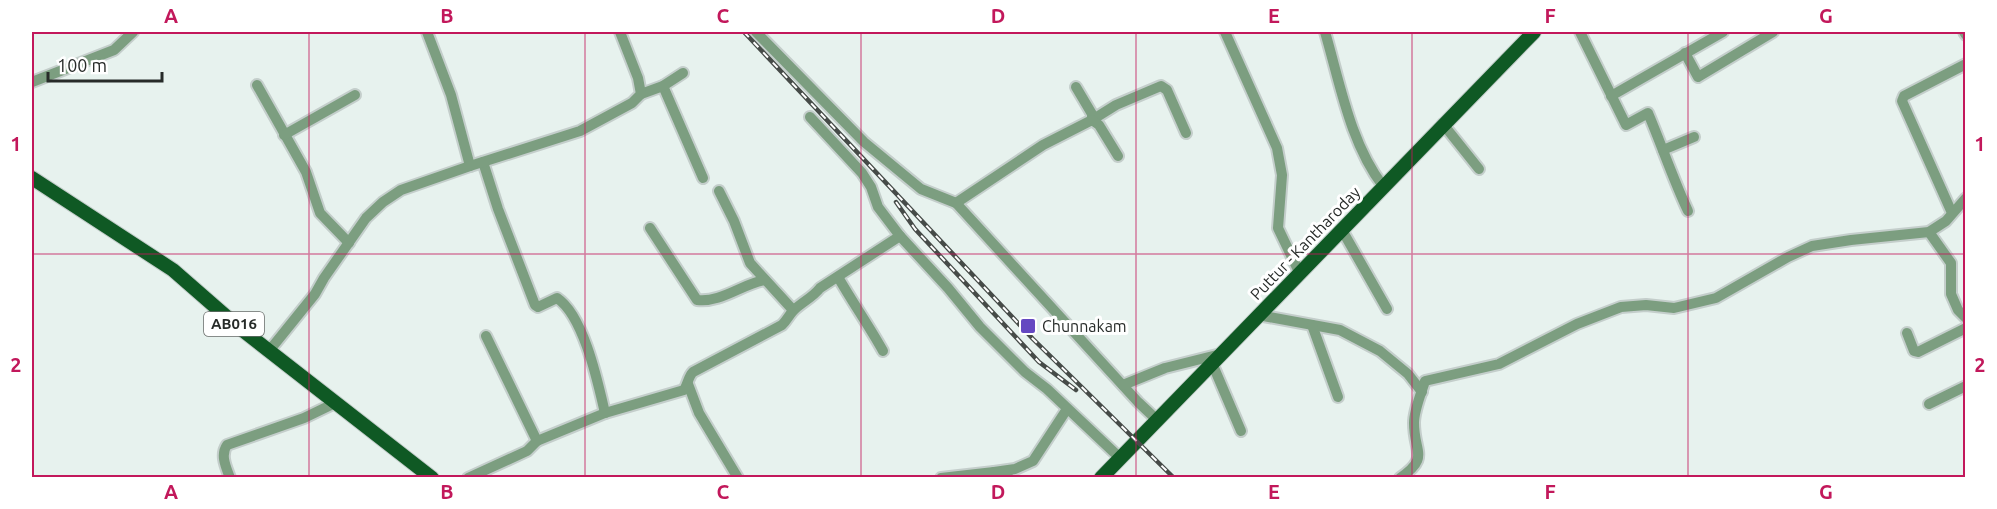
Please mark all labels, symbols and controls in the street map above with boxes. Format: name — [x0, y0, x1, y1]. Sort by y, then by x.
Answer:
text: A — [164, 4, 178, 27]
text: B — [440, 4, 454, 27]
text: C — [717, 4, 730, 27]
text: D — [991, 4, 1005, 27]
text: E — [1268, 4, 1280, 27]
text: F — [1544, 4, 1556, 27]
text: G — [1819, 4, 1833, 27]
scale bar — [48, 45, 162, 83]
text: 100 m — [57, 55, 107, 75]
text: 1 — [10, 132, 22, 155]
text: 1 — [1974, 132, 1986, 155]
street label: Puttur - Kantharoday — [1246, 183, 1364, 303]
road number: AB016 — [204, 312, 264, 336]
marker: Chunnakam — [1019, 317, 1037, 335]
place label: Chunnakam — [1042, 317, 1127, 335]
text: 2 — [10, 353, 22, 376]
text: 2 — [1974, 353, 1986, 376]
text: A — [164, 480, 178, 503]
text: B — [440, 480, 454, 503]
text: C — [717, 480, 730, 503]
text: D — [991, 480, 1005, 503]
text: E — [1268, 480, 1280, 503]
text: F — [1544, 480, 1556, 503]
text: G — [1819, 480, 1833, 503]

